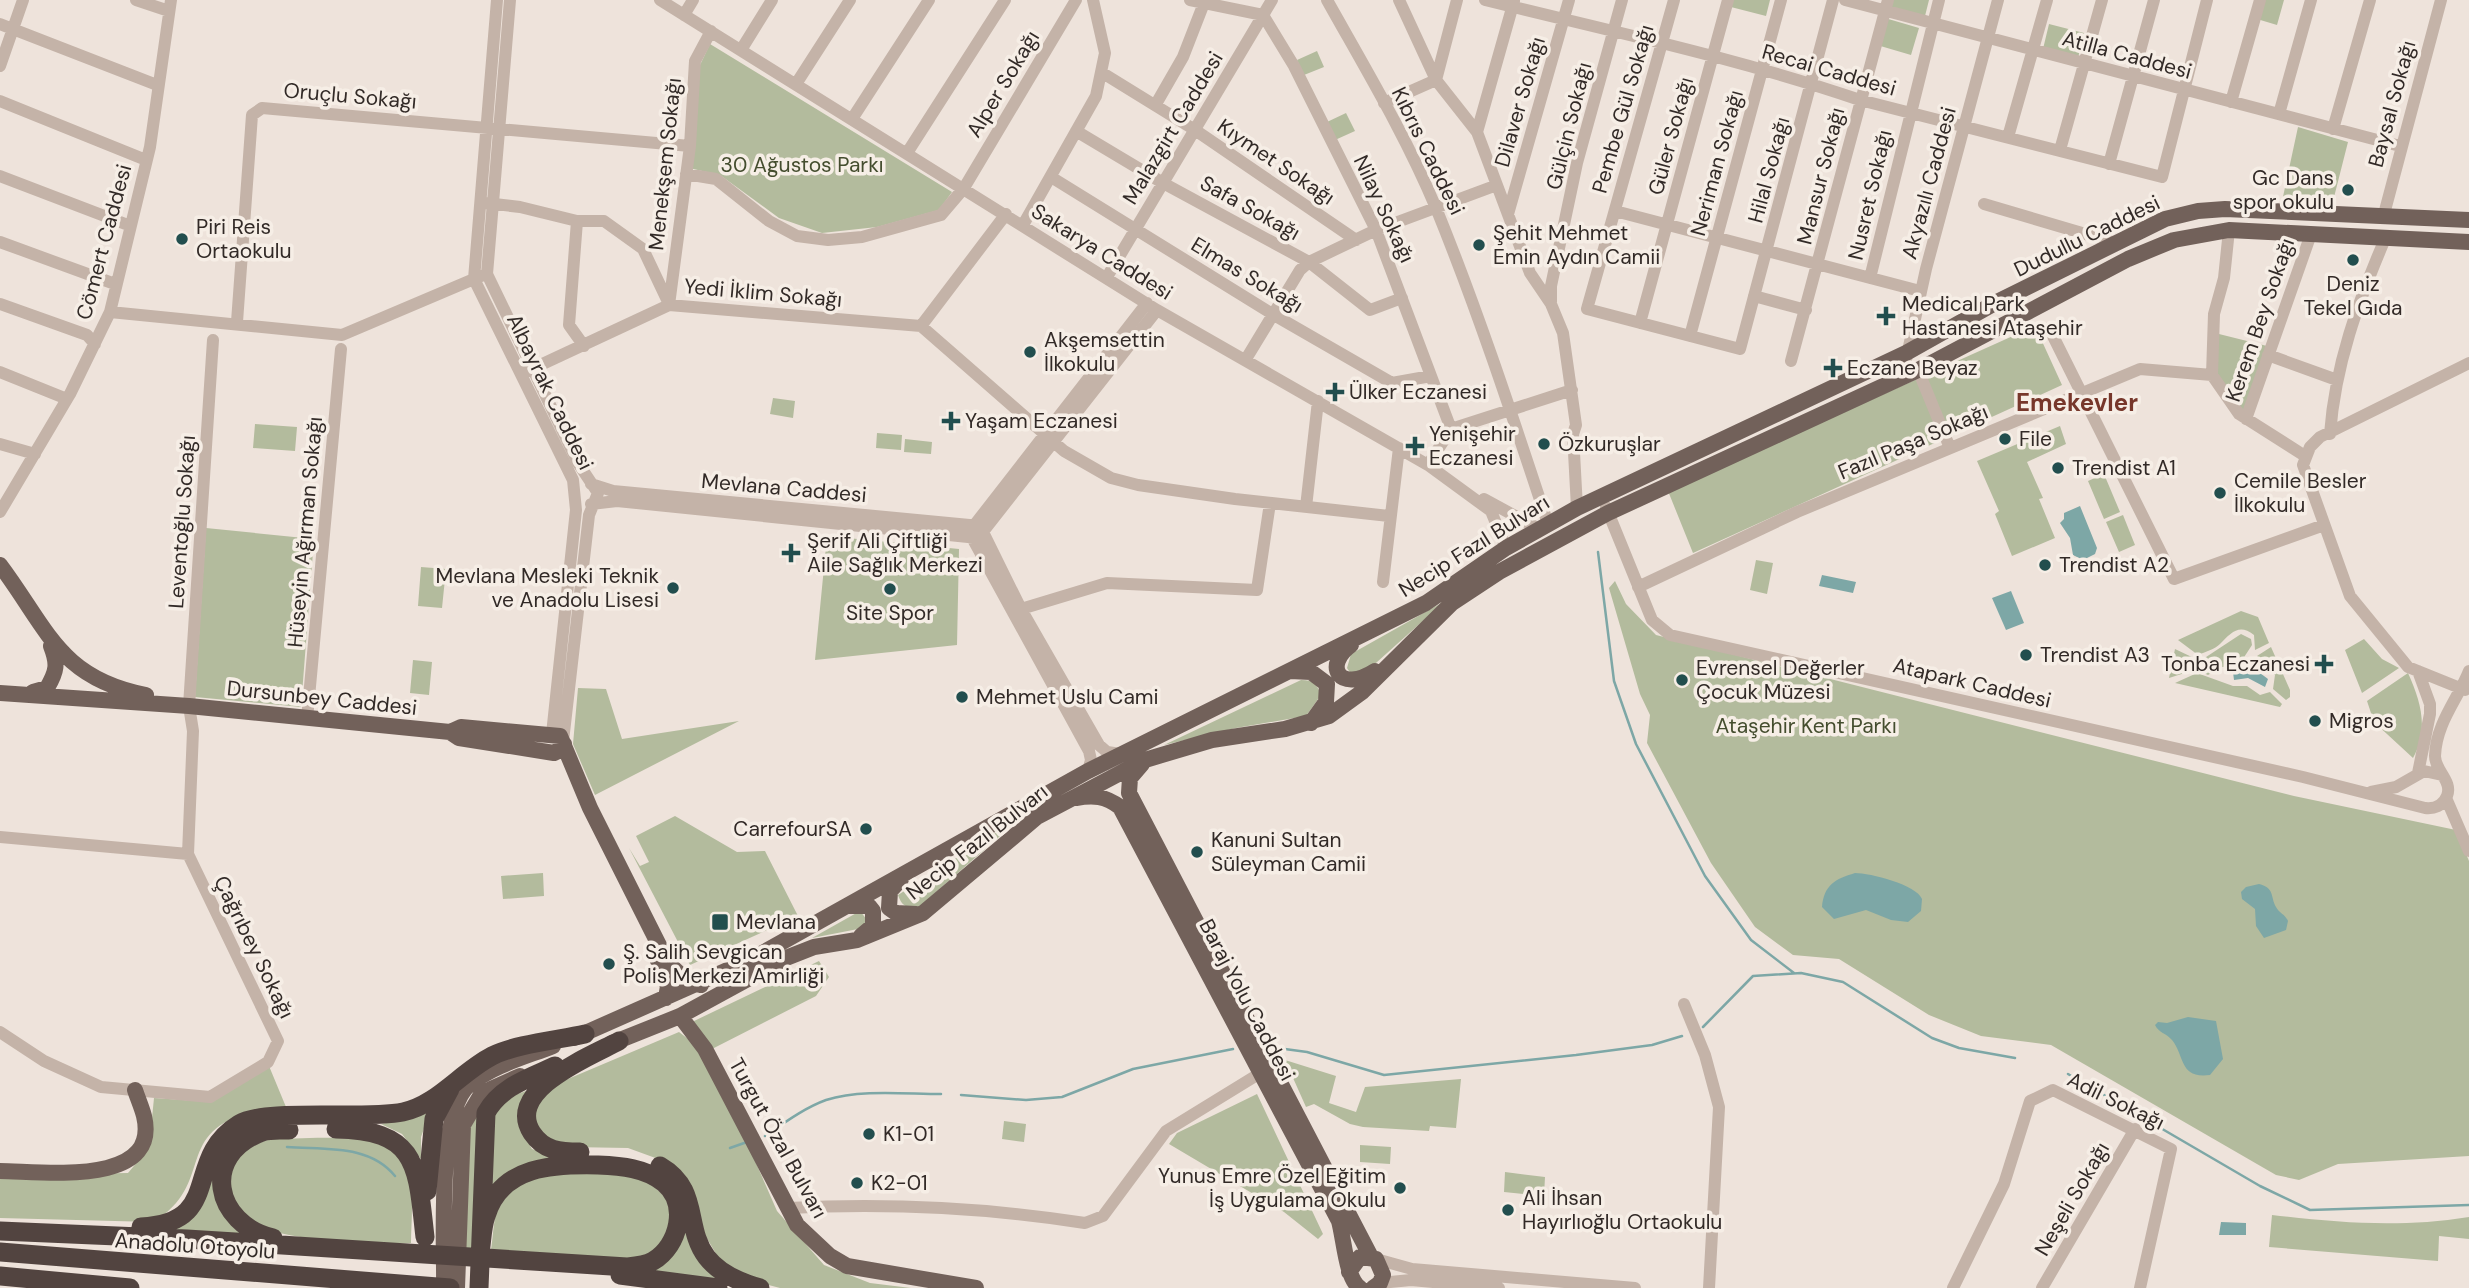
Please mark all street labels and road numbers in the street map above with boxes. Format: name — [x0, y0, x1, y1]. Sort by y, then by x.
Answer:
street label: Pembe Gül Sokağı — [1586, 21, 1660, 197]
street label: Atilla Caddesi — [2059, 24, 2195, 86]
street label: Alper Sokağı — [960, 25, 1046, 143]
street label: Dilaver Sokağı — [1488, 34, 1552, 170]
street label: Recai Caddesi — [1759, 37, 1899, 103]
street label: Baysal Sokağı — [2362, 38, 2422, 170]
street label: Malazgirt Caddesi — [1116, 46, 1230, 210]
street label: Gülçin Sokağı — [1540, 59, 1598, 193]
street label: Güler Sokağı — [1642, 74, 1700, 198]
street label: Oruçlu Sokağı — [282, 76, 418, 116]
street label: Menekşem Sokağı — [642, 76, 688, 252]
street label: Kıbrıs Caddesi — [1385, 82, 1471, 220]
street label: Neriman Sokağı — [1684, 87, 1750, 239]
street label: Akyazılı Caddesi — [1895, 104, 1963, 262]
street label: Mansur Sokağı — [1790, 105, 1852, 247]
street label: Kıymet Sokağı — [1212, 112, 1340, 212]
street label: Hilal Sokağı — [1741, 114, 1797, 226]
street label: Nusret Sokağı — [1841, 127, 1899, 263]
street label: Nilay Sokağı — [1347, 151, 1421, 267]
street label: Cömert Caddesi — [70, 161, 138, 323]
street label: Safa Sokağı — [1195, 169, 1305, 247]
street label: Dudullu Caddesi — [2009, 189, 2165, 283]
street label: Sakarya Caddesi — [1026, 197, 1178, 307]
street label: Elmas Sokağı — [1186, 231, 1308, 319]
street label: Kerem Bey Sokağı — [2219, 234, 2301, 406]
street label: Yedi İklim Sokağı — [683, 272, 843, 314]
street label: Albayrak Caddesi — [500, 309, 600, 475]
street label: Fazıl Paşa Sokağı — [1834, 398, 1992, 486]
street label: Hüseyin Ağırman Sokağı — [281, 415, 329, 649]
street label: Leventoğlu Sokağı — [162, 434, 202, 610]
street label: Mevlana Caddesi — [700, 467, 868, 509]
street label: Necip Fazıl Bulvarı — [1393, 488, 1555, 604]
street label: Atapark Caddesi — [1890, 651, 2054, 715]
street label: Dursunbey Caddesi — [225, 674, 419, 722]
street label: Necip Fazıl Bulvarı — [900, 778, 1054, 906]
street label: Çağrıbey Sokağı — [207, 871, 301, 1023]
street label: Baraj Yolu Caddesi — [1193, 914, 1301, 1086]
street label: Turgut Özal Bulvarı — [722, 1053, 834, 1223]
street label: Adil Sokağı — [2063, 1065, 2169, 1137]
street label: Neşeli Sokağı — [2028, 1137, 2116, 1261]
street label: Anadolu Otoyolu — [114, 1226, 276, 1266]

